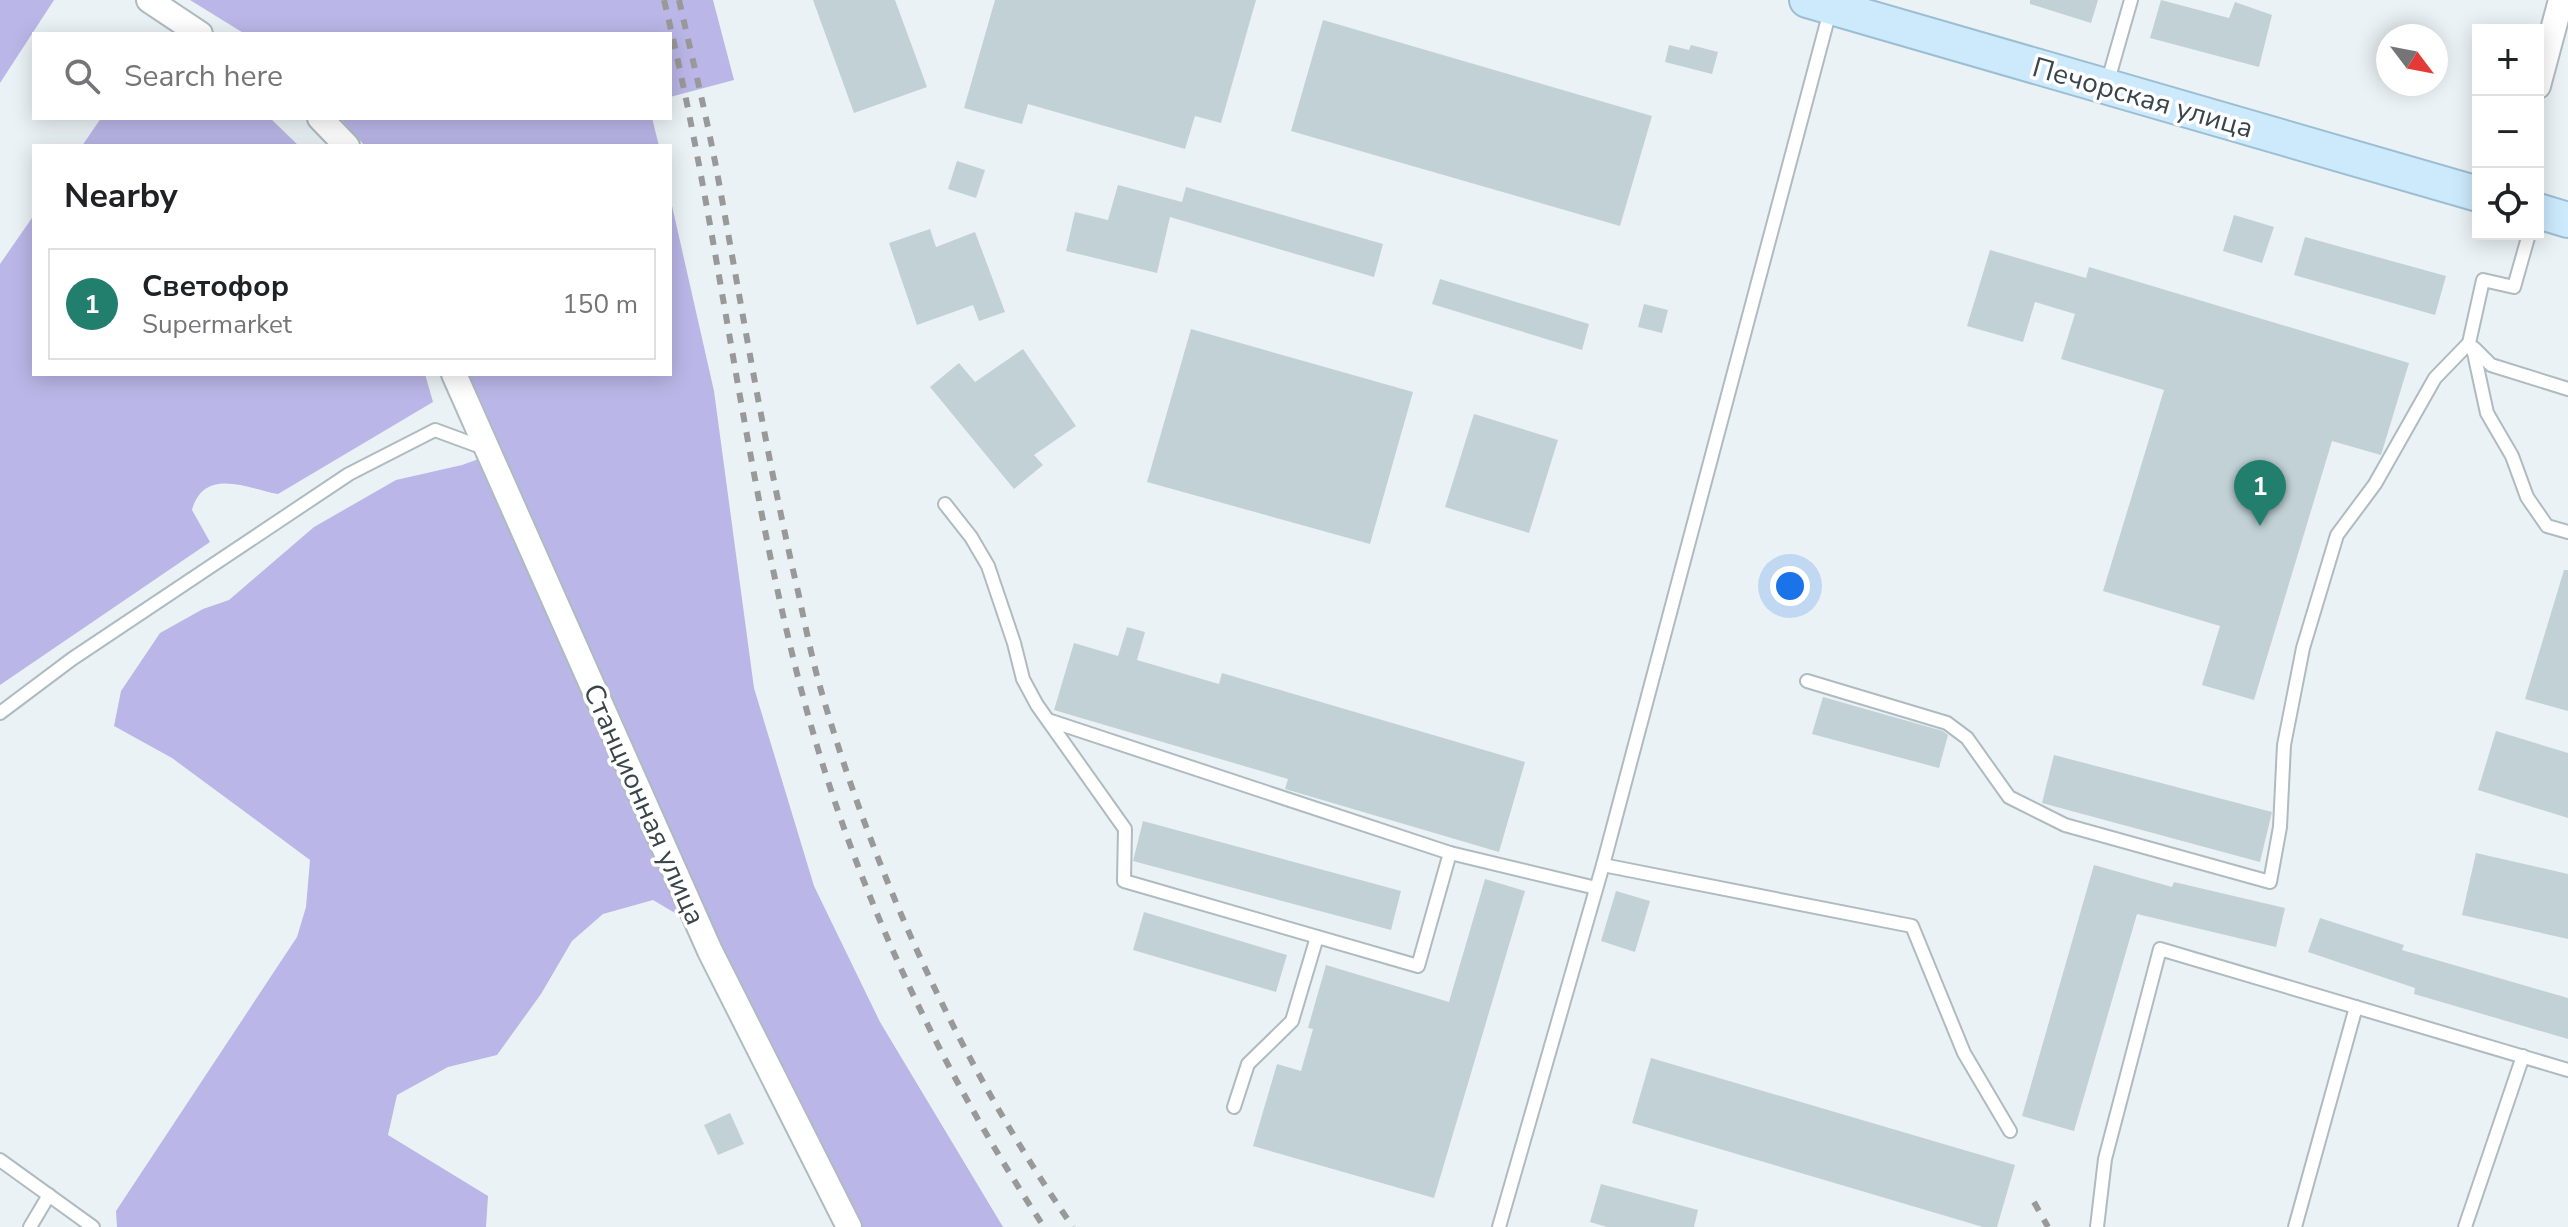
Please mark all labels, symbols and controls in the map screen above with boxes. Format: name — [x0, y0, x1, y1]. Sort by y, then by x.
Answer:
north arrow — [2376, 24, 2448, 96]
map controls — [2472, 24, 2544, 240]
button: + — [2472, 24, 2544, 96]
search box — [32, 32, 672, 120]
street label: Печорская улица — [2028, 48, 2257, 148]
icon: search — [60, 54, 104, 98]
text: Search here — [124, 56, 283, 97]
button: − — [2472, 96, 2544, 168]
button: locate — [2472, 168, 2544, 240]
text: Nearby — [64, 173, 178, 219]
text: Светофор — [142, 266, 289, 307]
text: 1 — [84, 287, 100, 322]
text: 150 m — [562, 287, 638, 322]
text: Supermarket — [142, 307, 292, 342]
pin: 1 — [2234, 460, 2286, 526]
your location — [1770, 566, 1810, 606]
street label: Станционная улица — [574, 678, 714, 931]

